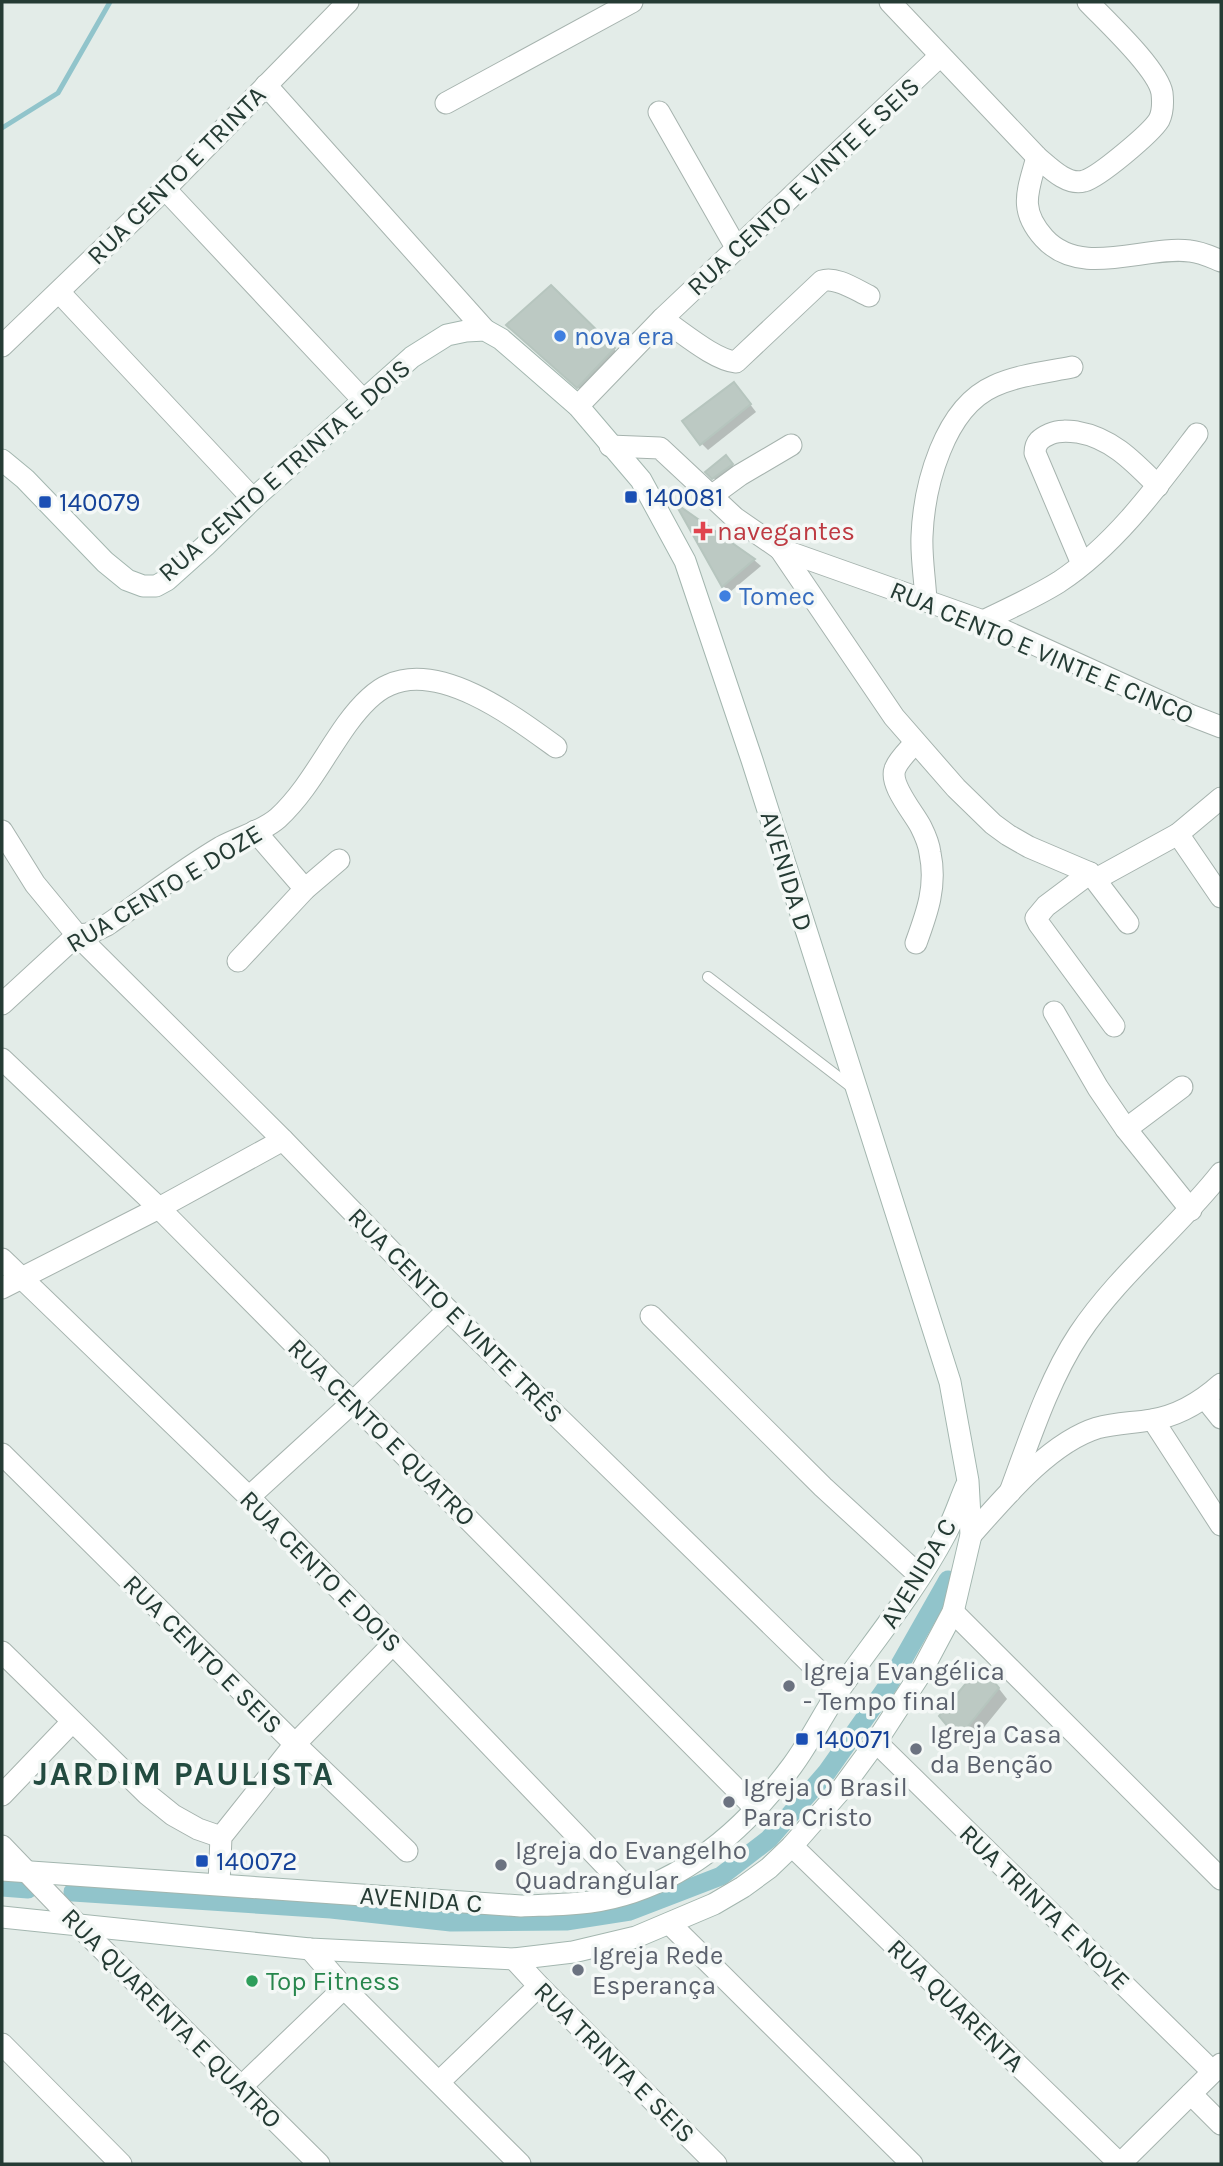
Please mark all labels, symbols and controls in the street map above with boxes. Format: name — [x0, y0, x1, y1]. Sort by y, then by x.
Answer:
street label: RUA CENTO E VINTE E SEIS — [681, 70, 926, 302]
street label: RUA CENTO E TRINTA — [81, 80, 272, 271]
place label: nova era — [574, 321, 675, 352]
marker: nova era — [552, 328, 568, 344]
street label: RUA CENTO E TRINTA E DOIS — [152, 352, 417, 588]
place label: 140081 — [645, 482, 724, 513]
place label: 140079 — [59, 487, 140, 518]
marker: 140081 — [623, 489, 639, 505]
marker: 140079 — [37, 494, 53, 510]
place label: navegantes — [717, 516, 855, 547]
marker: navegantes — [695, 523, 711, 539]
street label: RUA CENTO E VINTE E CINCO — [885, 574, 1198, 731]
place label: Tomec — [739, 581, 815, 612]
marker: Tomec — [717, 588, 733, 604]
street label: AVENIDA D — [754, 807, 819, 935]
street label: RUA CENTO E DOZE — [61, 818, 268, 959]
street label: RUA CENTO E VINTE TRÊS — [341, 1201, 570, 1430]
street label: RUA CENTO E QUATRO — [281, 1332, 482, 1533]
street label: RUA CENTO E DOIS — [233, 1484, 408, 1659]
street label: AVENIDA C — [874, 1513, 963, 1634]
street label: RUA CENTO E SEIS — [117, 1568, 289, 1740]
place label: Igreja Evangélica - Tempo final — [803, 1656, 1005, 1717]
marker: Igreja Evangélica - Tempo final — [781, 1678, 797, 1694]
place label: Igreja Casa da Benção — [930, 1719, 1062, 1780]
place label: 140071 — [816, 1724, 891, 1755]
marker: 140071 — [794, 1731, 810, 1747]
marker: Igreja Casa da Benção — [908, 1741, 924, 1757]
district label: JARDIM PAULISTA — [33, 1755, 335, 1793]
place label: Igreja O Brasil Para Cristo — [743, 1772, 908, 1833]
marker: Igreja O Brasil Para Cristo — [721, 1794, 737, 1810]
street label: RUA TRINTA E NOVE — [953, 1818, 1137, 1997]
place label: Igreja do Evangelho Quadrangular — [515, 1835, 747, 1896]
place label: 140072 — [216, 1846, 297, 1877]
marker: 140072 — [194, 1853, 210, 1869]
marker: Igreja do Evangelho Quadrangular — [493, 1857, 509, 1873]
street label: AVENIDA C — [359, 1880, 483, 1919]
street label: RUA QUARENTA E QUATRO — [55, 1902, 288, 2135]
street label: RUA QUARENTA — [881, 1932, 1031, 2078]
place label: Igreja Rede Esperança — [592, 1940, 723, 2001]
marker: Igreja Rede Esperança — [570, 1962, 586, 1978]
place label: Top Fitness — [266, 1966, 400, 1997]
marker: Top Fitness — [244, 1973, 260, 1989]
street label: RUA TRINTA E SEIS — [528, 1975, 702, 2149]

